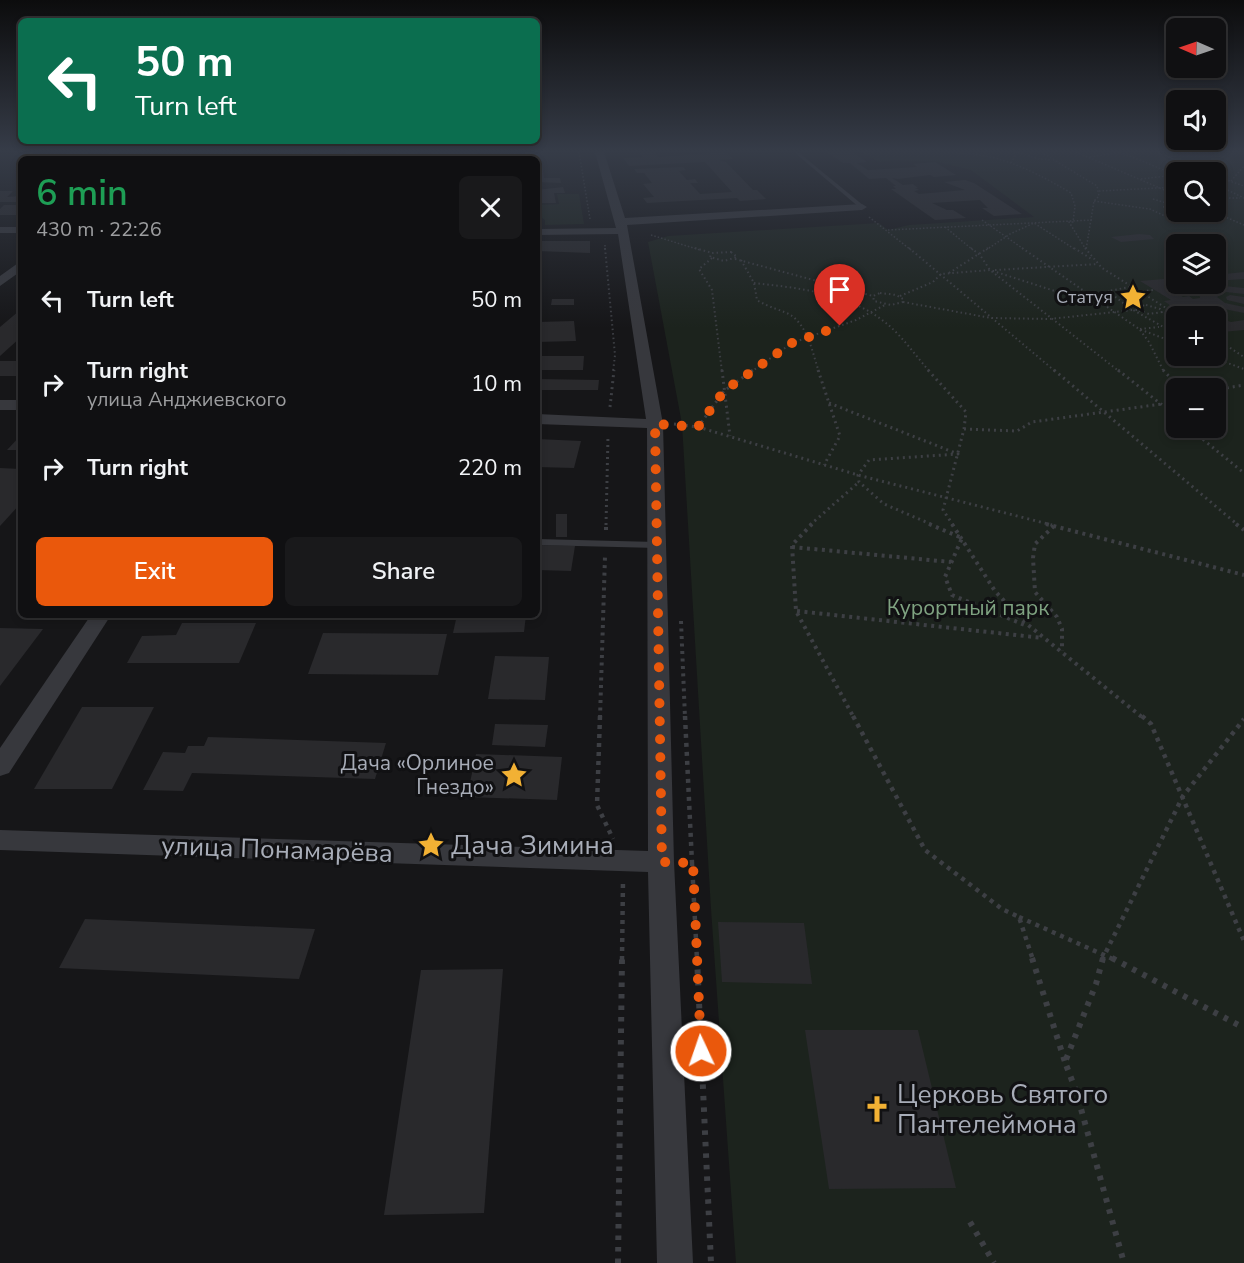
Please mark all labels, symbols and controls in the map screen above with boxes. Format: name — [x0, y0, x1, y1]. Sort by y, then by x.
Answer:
north arrow — [1166, 18, 1226, 78]
map controls — [1166, 18, 1226, 438]
text: 50 m — [135, 34, 234, 91]
icon: left — [36, 42, 114, 120]
text: Turn left — [135, 88, 236, 125]
button: sound — [1166, 90, 1226, 150]
button: search — [1166, 162, 1226, 222]
text: 6 min — [36, 169, 128, 218]
button: close — [459, 176, 522, 239]
text: 430 m · 22:26 — [36, 216, 162, 243]
button: layers — [1166, 234, 1226, 294]
pin — [814, 264, 865, 326]
icon: arrive — [823, 273, 856, 306]
place icon: Статуя — [1118, 282, 1148, 312]
icon: left — [36, 284, 69, 317]
text: Turn left — [87, 285, 174, 315]
text: 50 m — [471, 285, 522, 315]
place label: Статуя — [1056, 285, 1113, 309]
button: + — [1166, 306, 1226, 366]
text: Turn right — [87, 356, 188, 386]
icon: right — [36, 368, 69, 401]
text: 10 m — [471, 369, 522, 399]
button: − — [1166, 378, 1226, 438]
text: улица Анджиевского — [87, 386, 287, 413]
icon: right — [36, 452, 69, 485]
text: Turn right — [87, 453, 188, 483]
text: 220 m — [458, 453, 522, 483]
button: Exit — [36, 537, 273, 606]
button: Share — [285, 537, 522, 606]
park label: Курортный парк — [887, 594, 1050, 622]
place label: Дача «Орлиное Гнездо» — [341, 749, 494, 801]
place icon: Дача «Орлиное Гнездо» — [499, 760, 529, 790]
street label: улица Понамарёва — [161, 828, 393, 871]
place label: Дача Зимина — [451, 828, 614, 863]
place icon: Дача Зимина — [416, 830, 446, 860]
position arrow — [669, 1019, 733, 1083]
place label: Церковь Святого Пантелеймона — [897, 1077, 1108, 1142]
church icon: Церковь Святого Пантелеймона — [862, 1094, 892, 1124]

